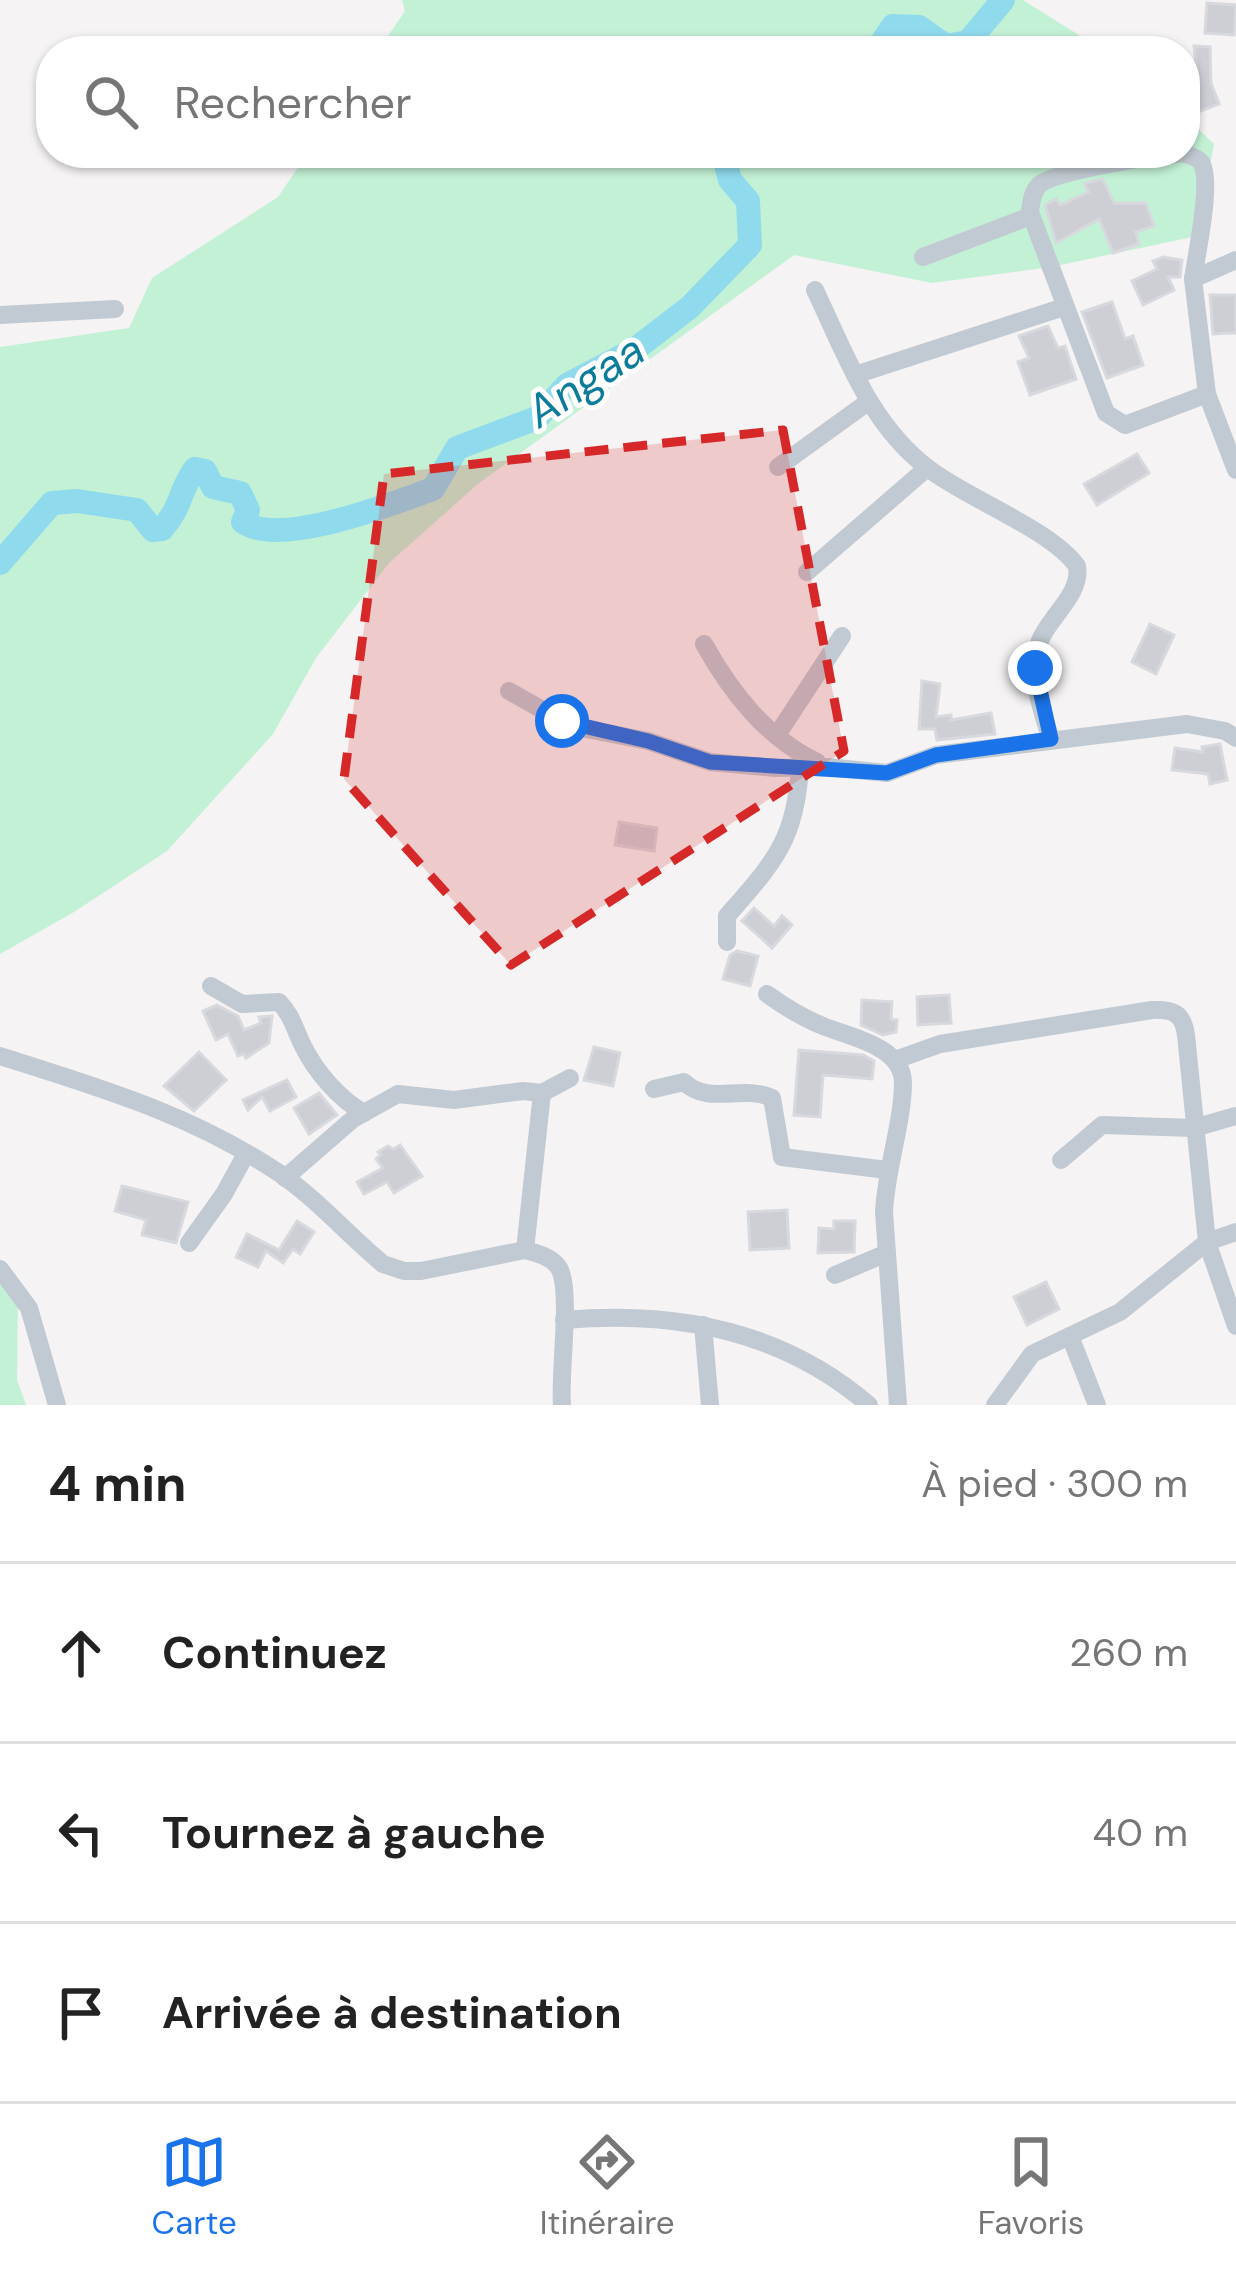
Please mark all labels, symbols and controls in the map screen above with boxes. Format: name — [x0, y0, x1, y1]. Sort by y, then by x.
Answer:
search box — [36, 36, 1200, 168]
icon: search — [78, 69, 144, 135]
text: Rechercher — [174, 73, 412, 132]
water label: Angaa — [514, 320, 656, 441]
route end — [1008, 641, 1062, 695]
route start — [535, 694, 589, 748]
text: 4 min — [48, 1450, 187, 1517]
text: À pied · 300 m — [921, 1458, 1188, 1509]
icon: ahead — [48, 1620, 114, 1686]
text: Continuez — [162, 1623, 387, 1682]
text: 260 m — [1069, 1627, 1188, 1678]
icon: left — [48, 1800, 114, 1866]
text: Tournez à gauche — [162, 1803, 546, 1862]
text: 40 m — [1093, 1807, 1188, 1858]
icon: arrive — [48, 1980, 114, 2046]
text: Arrivée à destination — [162, 1983, 622, 2042]
tab: Carte — [152, 2129, 237, 2244]
tab: Itinéraire — [540, 2129, 675, 2244]
tab: Favoris — [978, 2129, 1084, 2244]

